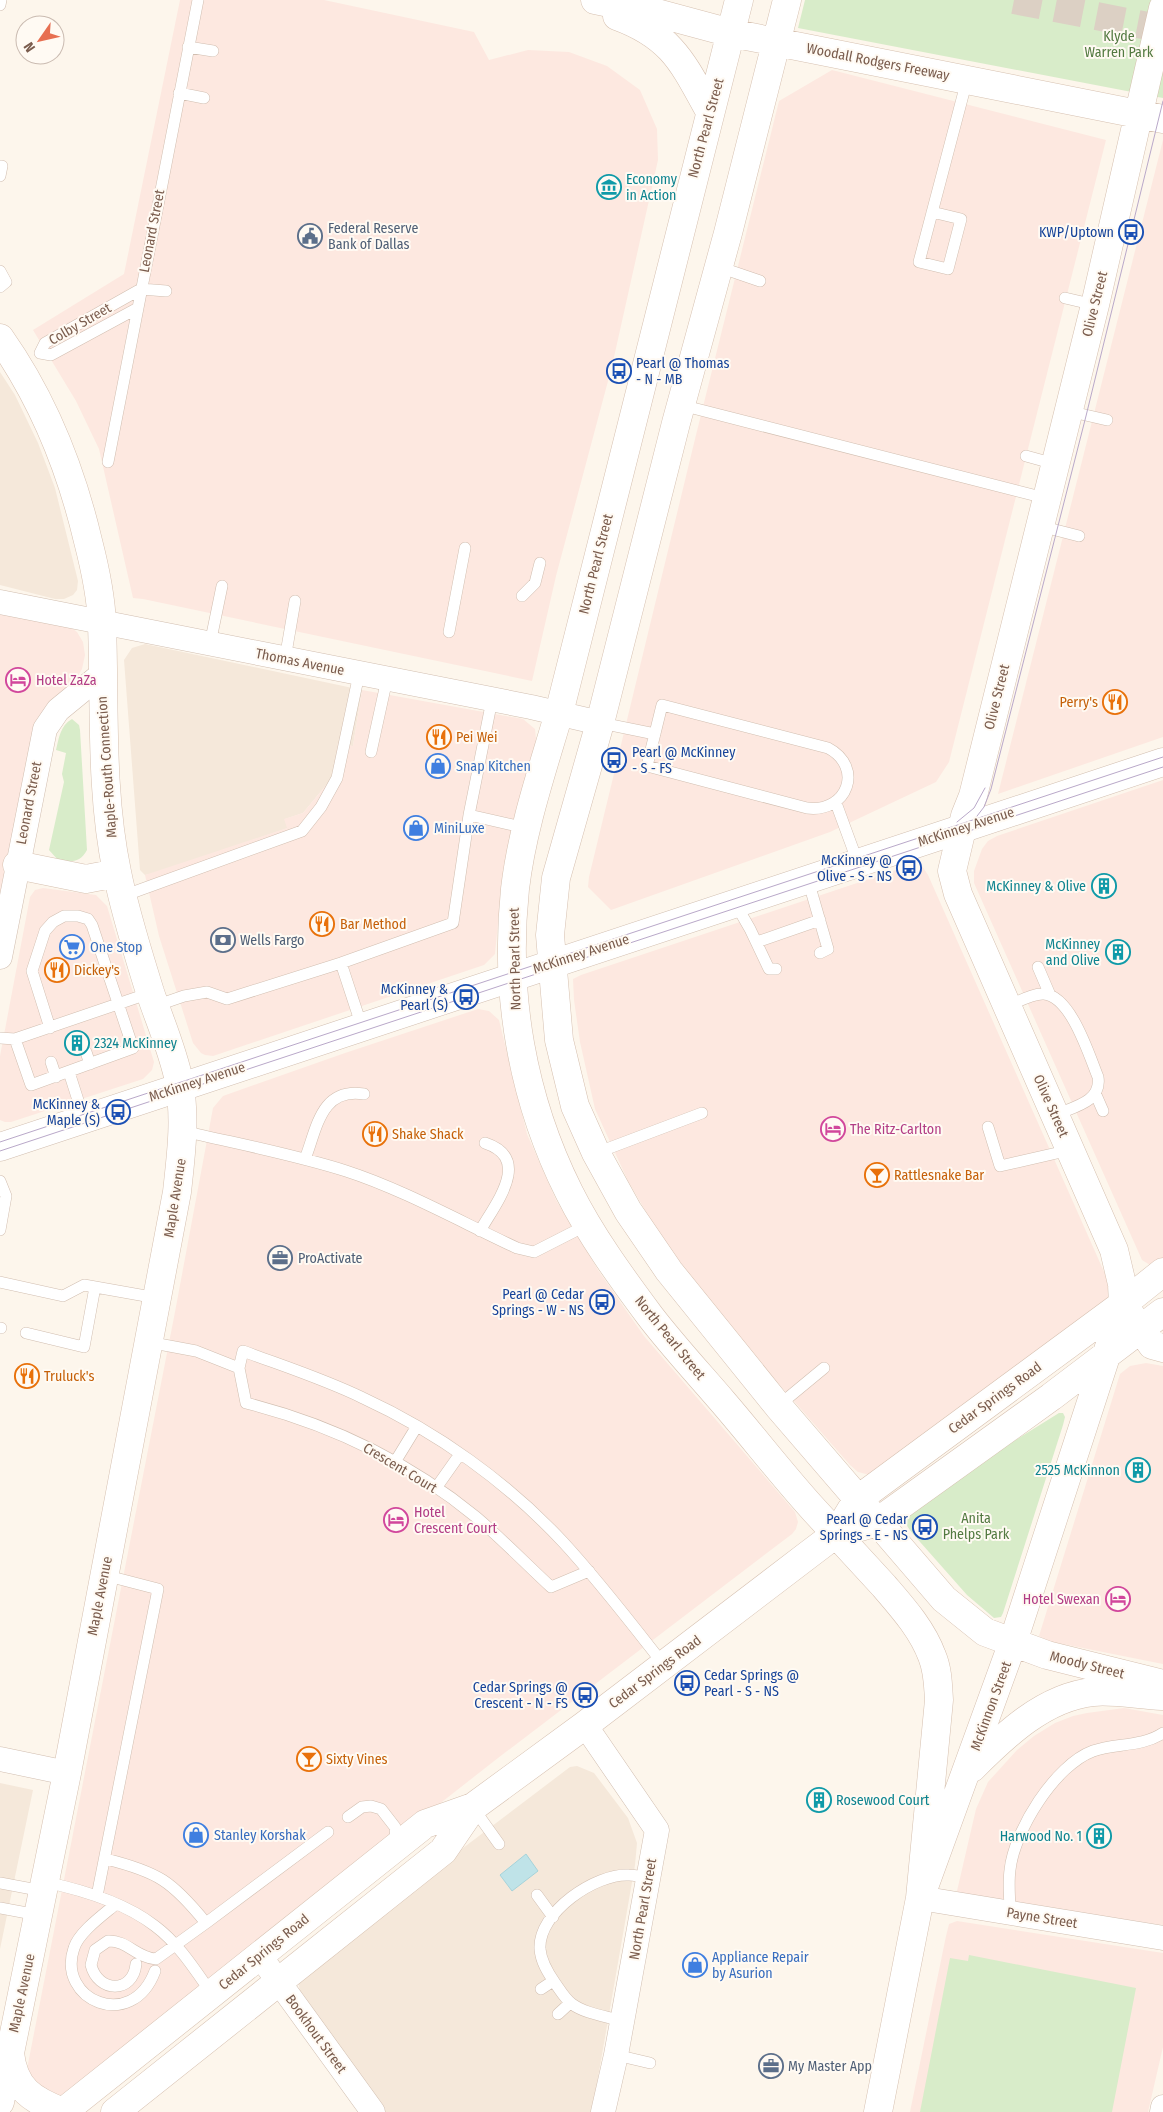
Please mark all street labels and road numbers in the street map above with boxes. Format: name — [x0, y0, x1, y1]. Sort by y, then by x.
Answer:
street label: Woodall Rodgers Freeway — [805, 40, 952, 84]
street label: North Pearl Street — [684, 76, 728, 180]
street label: Leonard Street — [136, 188, 168, 274]
street label: Olive Street — [1079, 269, 1111, 338]
street label: Colby Street — [46, 299, 115, 349]
street label: North Pearl Street — [575, 512, 617, 616]
street label: Thomas Avenue — [254, 645, 346, 679]
street label: Olive Street — [981, 662, 1013, 731]
street label: Maple-Routh Connection — [94, 696, 120, 838]
street label: Leonard Street — [13, 760, 45, 846]
street label: McKinney Avenue — [916, 803, 1016, 851]
street label: North Pearl Street — [506, 907, 524, 1011]
street label: McKinney Avenue — [531, 930, 631, 978]
street label: McKinney Avenue — [147, 1058, 247, 1106]
street label: Olive Street — [1030, 1072, 1073, 1140]
street label: Maple Avenue — [160, 1157, 190, 1239]
street label: North Pearl Street — [631, 1293, 709, 1384]
street label: Cedar Springs Road — [945, 1358, 1045, 1438]
street label: Crescent Court — [360, 1439, 440, 1497]
street label: Maple Avenue — [84, 1555, 116, 1637]
street label: Cedar Springs Road — [605, 1632, 705, 1712]
street label: Moody Street — [1048, 1648, 1126, 1683]
street label: McKinnon Street — [967, 1658, 1015, 1753]
street label: North Pearl Street — [626, 1856, 660, 1961]
street label: Payne Street — [1005, 1904, 1079, 1932]
street label: Cedar Springs Road — [215, 1910, 313, 1994]
street label: Maple Avenue — [5, 1952, 39, 2034]
street label: Bookhout Street — [282, 1991, 351, 2077]

